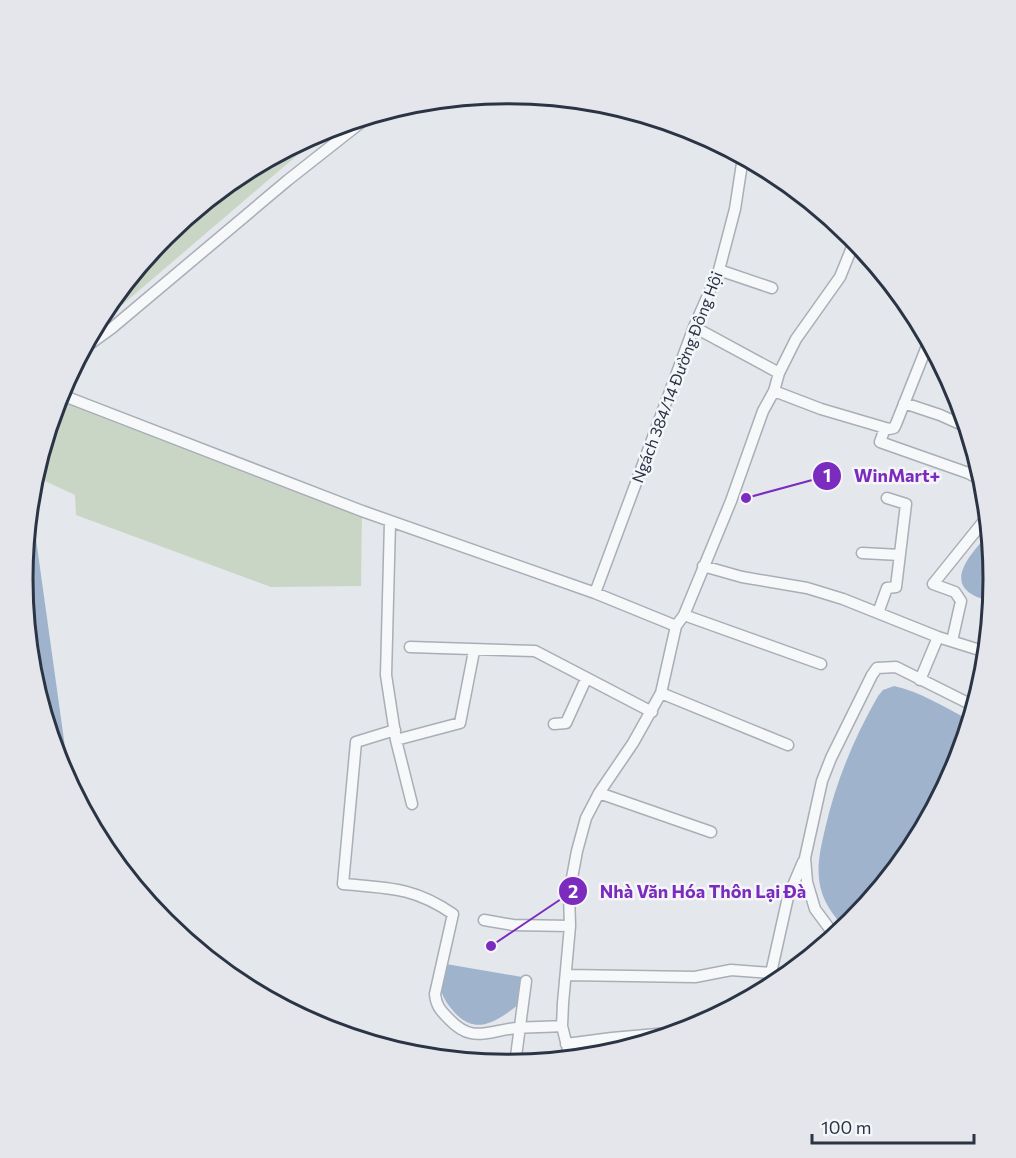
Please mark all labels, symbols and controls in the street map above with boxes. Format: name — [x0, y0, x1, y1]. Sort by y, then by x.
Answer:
street label: Ngách 384/14 Đường Đông Hội — [627, 268, 726, 485]
callout: WinMart+ — [812, 458, 953, 494]
text: 1 — [823, 464, 831, 486]
text: WinMart+ — [854, 464, 940, 486]
callout: Nhà Văn Hóa Thôn Lại Đà — [558, 873, 819, 909]
text: 2 — [568, 880, 578, 902]
text: Nhà Văn Hóa Thôn Lại Đà — [600, 880, 806, 902]
scale bar — [812, 1107, 974, 1145]
text: 100 m — [821, 1116, 871, 1138]

